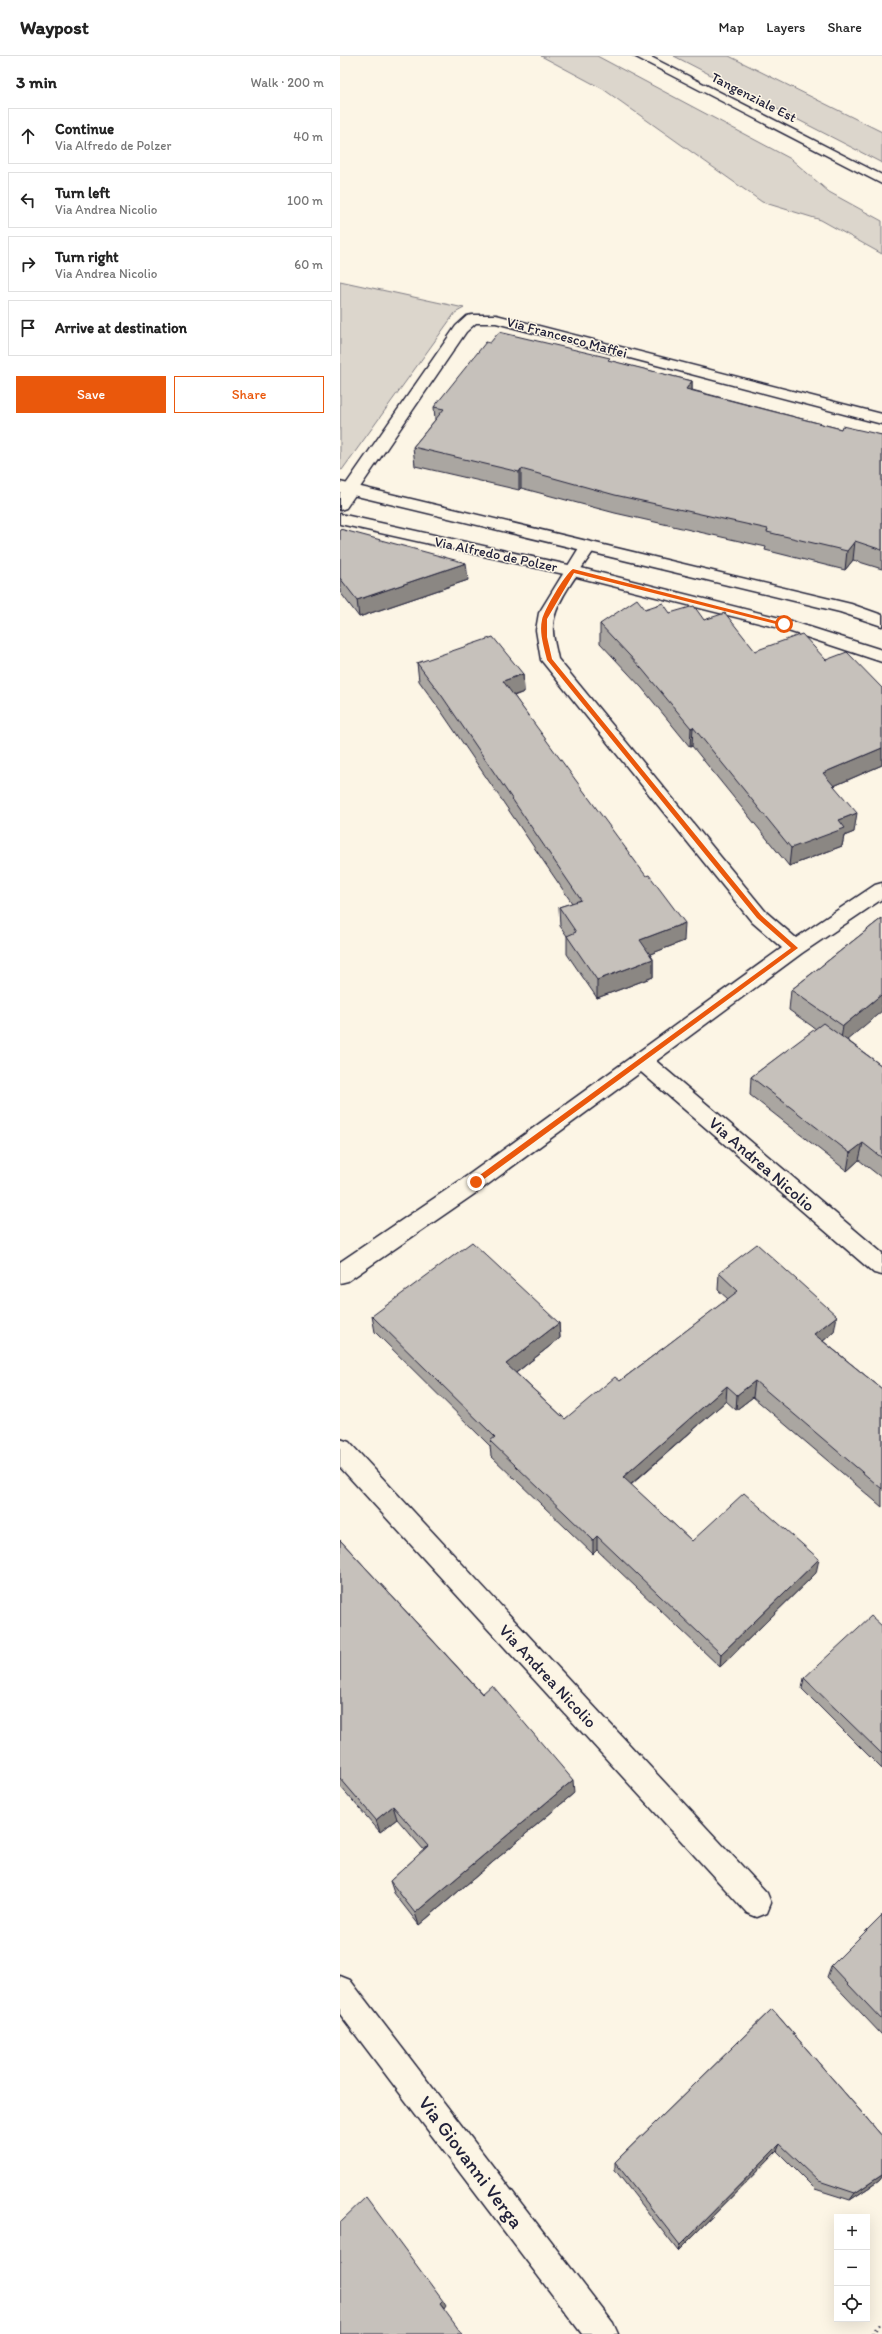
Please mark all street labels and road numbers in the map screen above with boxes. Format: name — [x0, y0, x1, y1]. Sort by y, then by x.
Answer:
street label: Tangenziale Est — [708, 69, 799, 126]
street label: Via Francesco Maffei — [505, 313, 629, 362]
street label: Via Alfredo de Polzer — [433, 533, 560, 576]
street label: Via Andrea Nicolio — [705, 1112, 819, 1216]
street label: Via Andrea Nicolio — [495, 1620, 601, 1732]
street label: Via Giovanni Verga — [413, 2091, 529, 2233]

